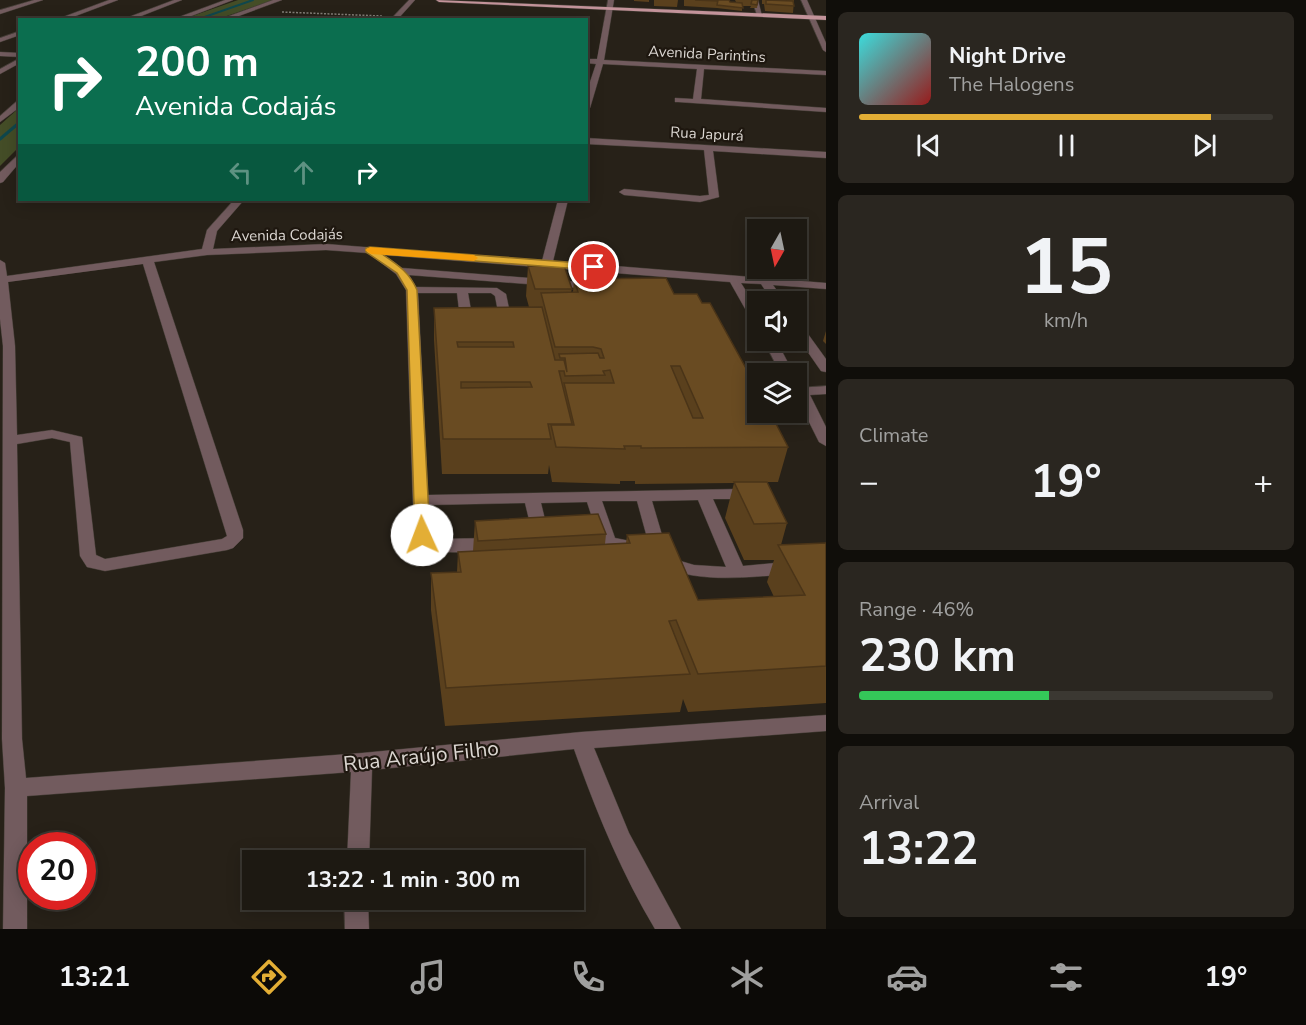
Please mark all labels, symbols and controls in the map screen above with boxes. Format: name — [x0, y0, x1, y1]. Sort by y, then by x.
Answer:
text: 200 m — [135, 34, 259, 91]
street label: Avenida Parintins — [648, 41, 766, 67]
text: Night Drive — [949, 41, 1066, 71]
icon: right — [36, 42, 114, 120]
text: The Halogens — [949, 71, 1074, 98]
text: Avenida Codajás — [135, 88, 337, 125]
street label: Rua Japurá — [670, 122, 744, 146]
icon: previous — [912, 129, 945, 162]
icon: pause — [1050, 129, 1083, 162]
icon: next — [1188, 129, 1221, 162]
icon: left — [224, 156, 257, 189]
icon: ahead — [287, 156, 320, 189]
icon: right — [350, 156, 383, 189]
text: 15 — [1019, 214, 1113, 321]
north arrow — [747, 219, 807, 279]
map controls — [747, 219, 807, 423]
street label: Avenida Codajás — [231, 224, 343, 246]
pin — [568, 241, 619, 292]
icon: arrive — [577, 250, 610, 283]
button: sound — [747, 291, 807, 351]
text: km/h — [1044, 307, 1088, 334]
button: layers — [747, 363, 807, 423]
text: Climate — [859, 422, 928, 449]
text: 19° — [1030, 452, 1102, 513]
text: − — [859, 460, 879, 505]
text: + — [1253, 460, 1273, 505]
position arrow — [390, 503, 454, 567]
text: Range · 46% — [859, 596, 974, 623]
text: 230 km — [859, 626, 1016, 687]
street label: Rua Araújo Filho — [342, 734, 500, 778]
text: Arrival — [859, 789, 919, 816]
text: 13:22 — [859, 819, 978, 880]
speed limit sign: 20 — [18, 832, 96, 910]
text: 13:22 · 1 min · 300 m — [306, 865, 520, 895]
icon: directions — [248, 956, 290, 998]
icon: music — [407, 956, 449, 998]
icon: phone — [567, 956, 609, 998]
icon: climate — [726, 956, 768, 998]
icon: car — [886, 956, 928, 998]
icon: filters — [1045, 956, 1087, 998]
text: 13:21 — [59, 959, 130, 996]
text: 19° — [1205, 959, 1247, 996]

